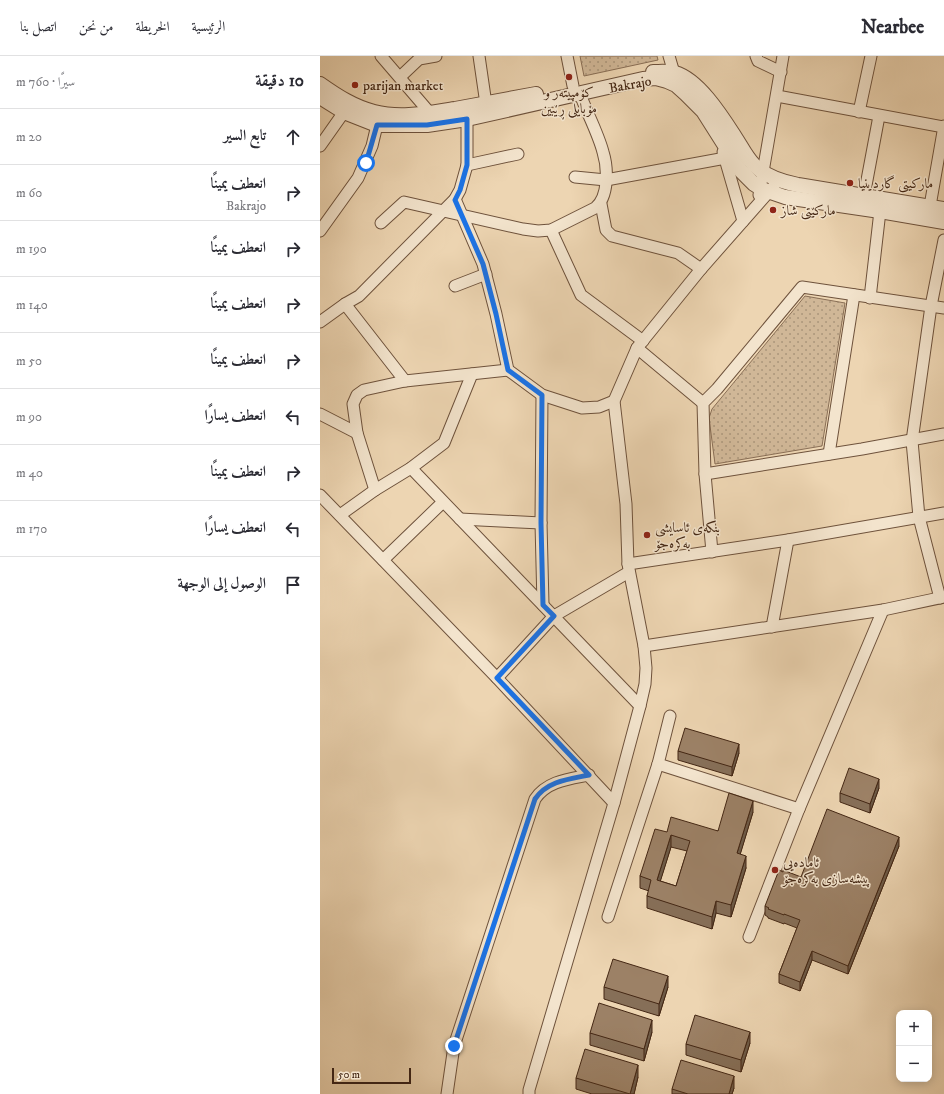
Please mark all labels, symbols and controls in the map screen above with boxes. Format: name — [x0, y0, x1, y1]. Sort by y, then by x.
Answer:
text: Nearbee — [861, 16, 924, 39]
text: اتصل بنا — [20, 18, 57, 36]
text: من نحن — [79, 18, 114, 36]
text: الخريطة — [136, 18, 170, 36]
text: الرئيسية — [192, 18, 225, 36]
text: 10 دقيقة — [255, 70, 304, 92]
marker: کۆمپیتەر و مۆبایلی ڕێبین — [564, 72, 574, 82]
street label: Bakrajo — [607, 72, 653, 98]
text: سيرًا · 760 m — [16, 74, 75, 90]
place label: parijan market — [362, 77, 444, 95]
marker: parijan market — [350, 80, 360, 90]
place label: کۆمپیتەر و مۆبایلی ڕێبین — [541, 84, 597, 120]
text: تابع السير — [224, 126, 266, 145]
icon: ahead — [282, 126, 304, 148]
text: 20 m — [16, 129, 42, 145]
route start — [357, 154, 375, 172]
text: انعطف يمينًا — [211, 174, 266, 193]
place label: مارکیتی گاردینیا — [858, 175, 933, 193]
marker: مارکیتی گاردینیا — [845, 178, 855, 188]
icon: right — [282, 182, 304, 204]
text: 60 m — [16, 185, 42, 201]
text: Bakrajo — [226, 198, 266, 214]
place label: مارکێتی شاز — [779, 202, 836, 220]
marker: مارکێتی شاز — [768, 205, 778, 215]
text: انعطف يمينًا — [211, 238, 266, 257]
icon: right — [282, 238, 304, 260]
text: 190 m — [16, 241, 47, 257]
text: انعطف يمينًا — [211, 294, 266, 313]
icon: right — [282, 294, 304, 316]
text: 140 m — [16, 297, 48, 313]
text: انعطف يمينًا — [211, 350, 266, 369]
icon: right — [282, 350, 304, 372]
text: 50 m — [16, 353, 42, 369]
text: انعطف يسارًا — [205, 406, 266, 425]
icon: left — [282, 406, 304, 428]
text: 90 m — [16, 409, 42, 425]
text: انعطف يمينًا — [211, 462, 266, 481]
icon: right — [282, 462, 304, 484]
text: 40 m — [16, 465, 43, 481]
text: انعطف يسارًا — [205, 518, 266, 537]
icon: left — [282, 518, 304, 540]
place label: بنکەی ئاسایشی بەکرەجۆ — [653, 519, 720, 553]
text: 170 m — [16, 521, 47, 537]
marker: بنکەی ئاسایشی بەکرەجۆ — [642, 530, 652, 540]
text: الوصول إلى الوجهة — [177, 574, 266, 593]
icon: arrive — [282, 574, 304, 596]
place label: ئامادەیی پیشەسازی بەکرەجۆ — [781, 854, 870, 888]
marker: ئامادەیی پیشەسازی بەکرەجۆ — [770, 865, 780, 875]
map controls — [896, 1010, 932, 1082]
button: + — [896, 1010, 932, 1046]
route end — [445, 1037, 463, 1055]
button: − — [896, 1046, 932, 1082]
scale bar — [332, 1066, 411, 1085]
text: 50 m — [338, 1068, 360, 1082]

